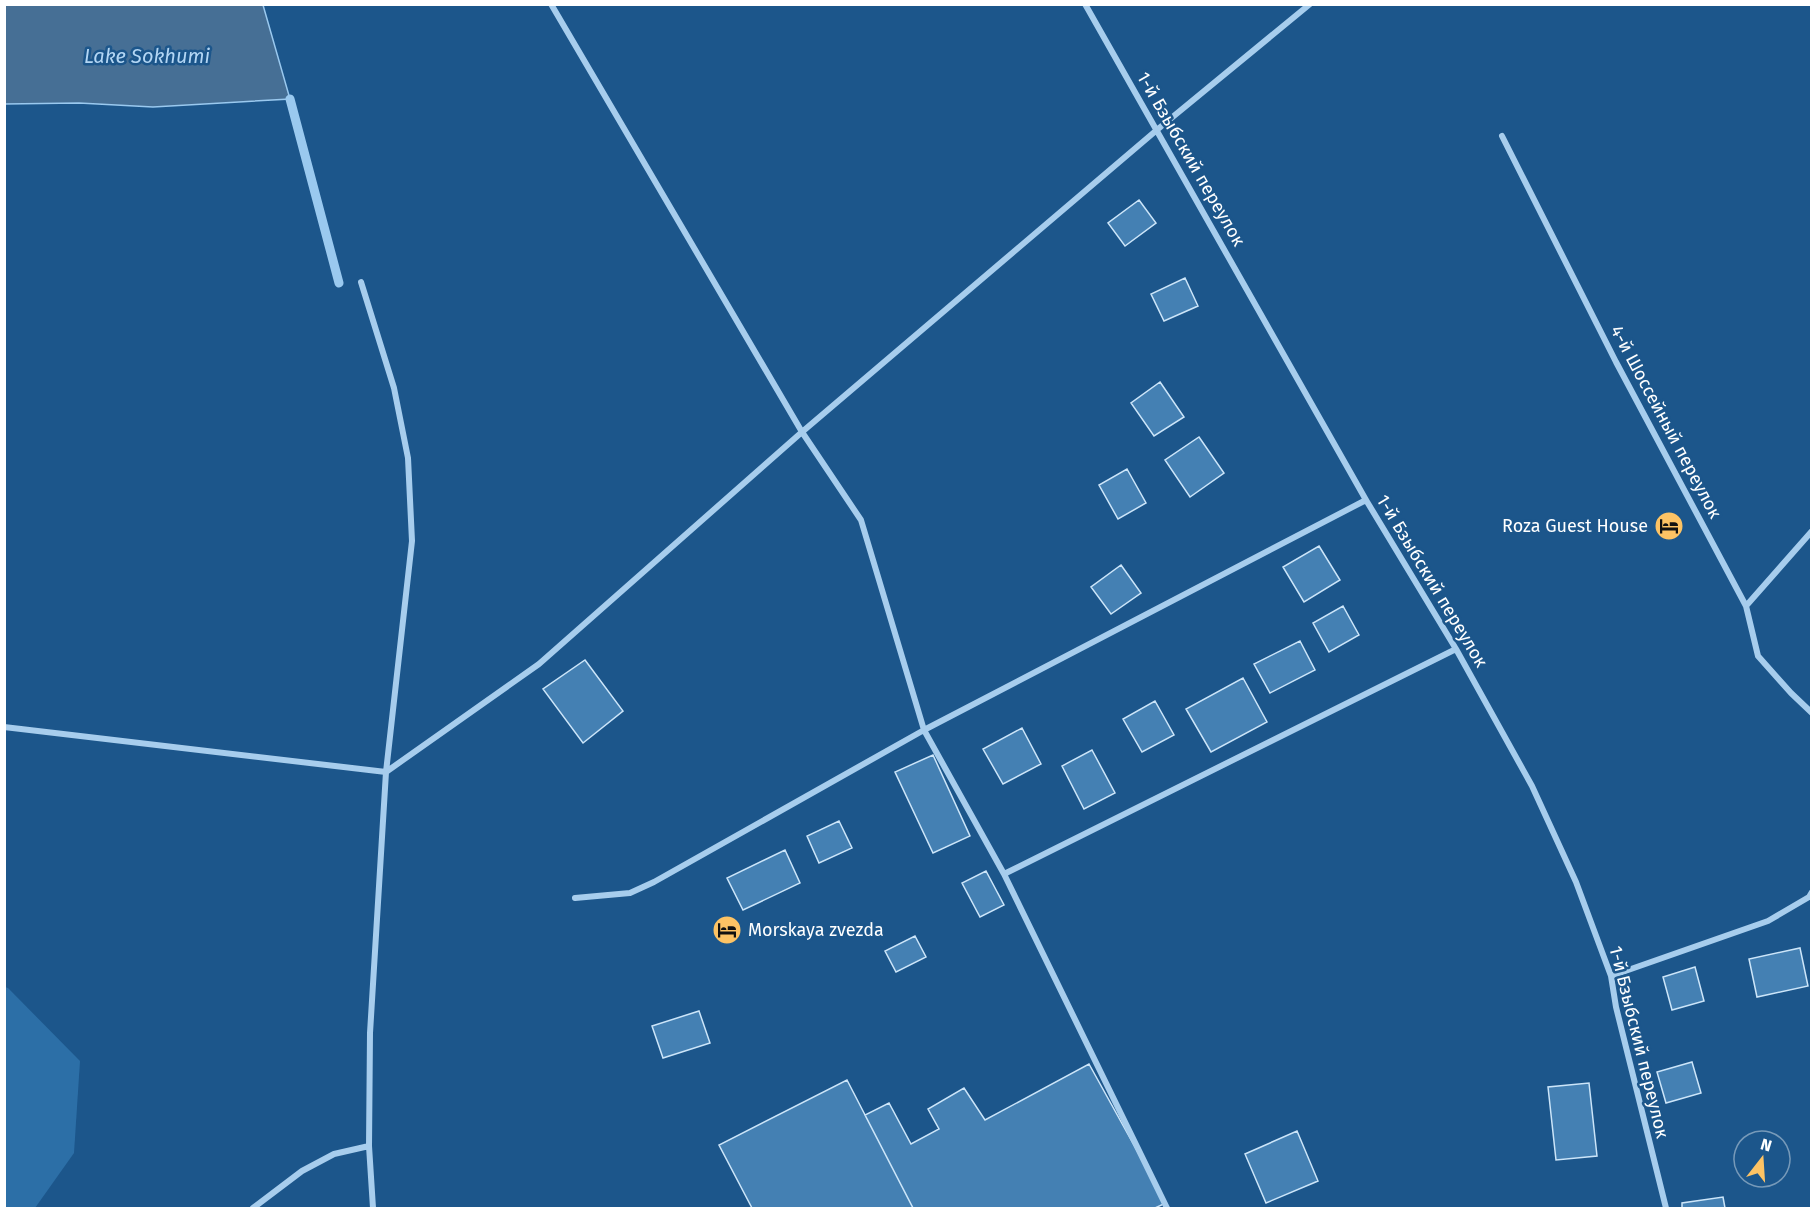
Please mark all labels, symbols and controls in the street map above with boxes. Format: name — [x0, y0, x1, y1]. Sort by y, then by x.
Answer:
water label: Lake Sokhumi — [84, 44, 210, 68]
street label: 1-й Бзыбский переулок — [1132, 68, 1250, 251]
street label: 4-й Шоссейный переулок — [1606, 322, 1727, 523]
street label: 1-й Бзыбский переулок — [1372, 491, 1493, 672]
hotel icon: Roza Guest House — [1653, 510, 1685, 542]
place label: Roza Guest House — [1502, 515, 1648, 537]
hotel icon: Morskaya zvezda — [711, 914, 743, 946]
place label: Morskaya zvezda — [748, 919, 884, 941]
street label: 1-й Бзыбский переулок — [1604, 944, 1674, 1141]
north arrow — [1732, 1129, 1792, 1189]
text: N — [1758, 1134, 1774, 1156]

